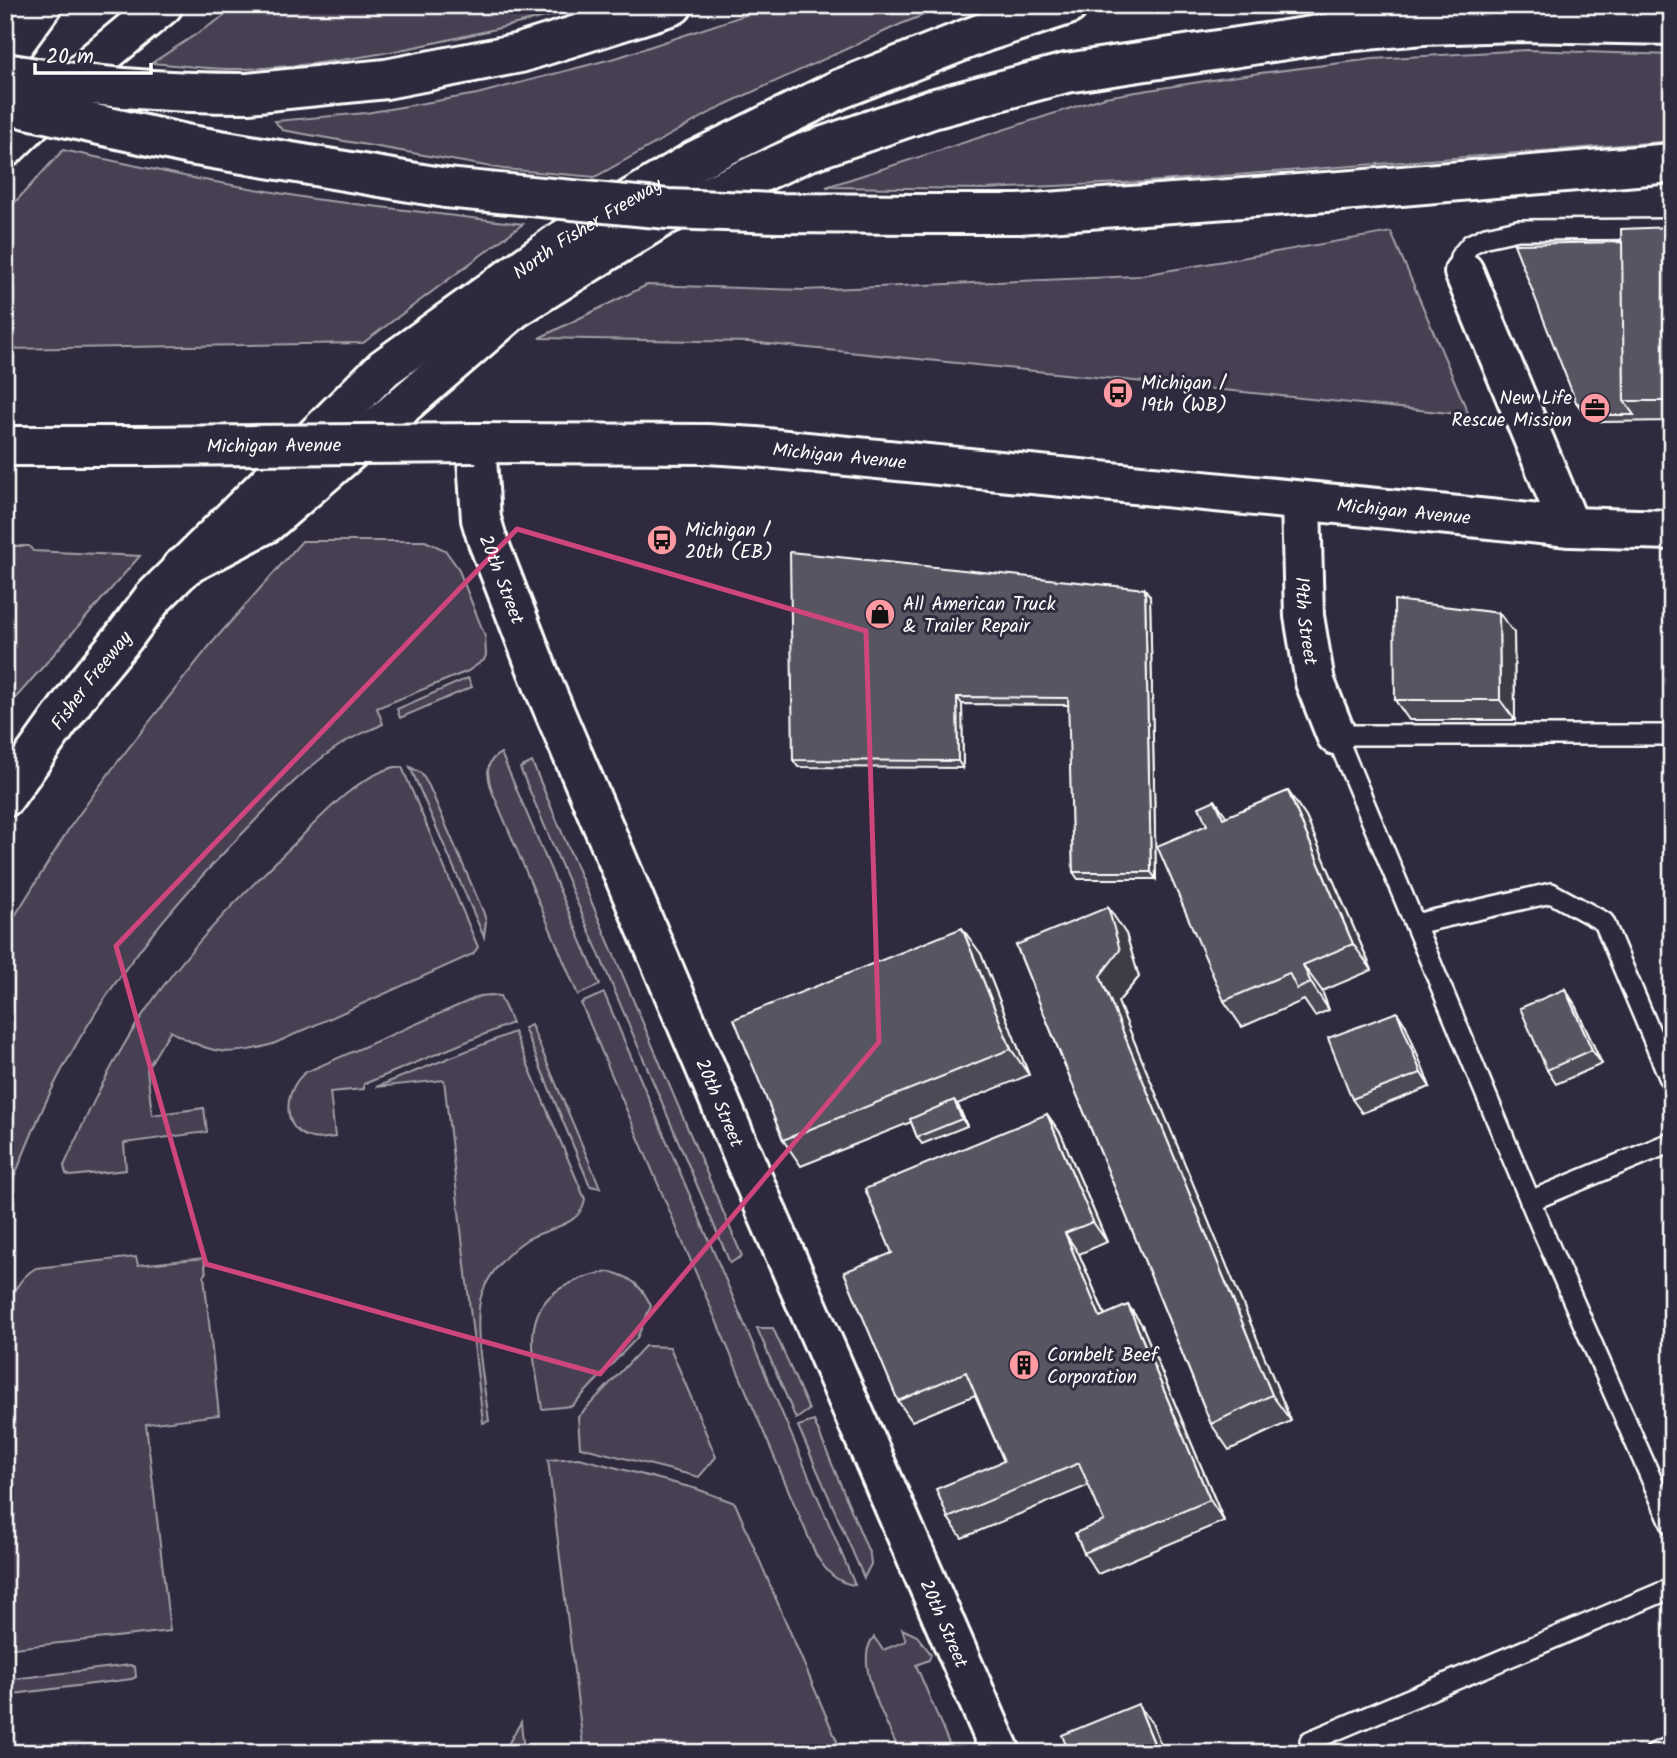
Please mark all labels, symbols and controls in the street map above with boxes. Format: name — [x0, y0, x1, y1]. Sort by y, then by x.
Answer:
scale bar — [35, 32, 150, 76]
text: 20 m — [46, 41, 94, 74]
street label: North Fisher Freeway — [507, 170, 669, 288]
place label: Michigan / 19th (WB) — [1141, 369, 1227, 421]
bus stop icon: Michigan / 19th (WB) — [1101, 376, 1135, 410]
place label: New Life Rescue Mission — [1452, 384, 1572, 436]
office icon: New Life Rescue Mission — [1578, 391, 1612, 425]
street label: Michigan Avenue — [207, 431, 342, 462]
street label: Michigan Avenue — [771, 436, 908, 479]
street label: Michigan Avenue — [1335, 491, 1472, 534]
place label: Michigan / 20th (EB) — [685, 516, 773, 568]
bus stop icon: Michigan / 20th (EB) — [645, 523, 679, 557]
street label: 20th Street — [470, 531, 532, 630]
street label: 19th Street — [1286, 576, 1325, 668]
place label: All American Truck & Trailer Repair — [903, 590, 1056, 642]
shop icon: All American Truck & Trailer Repair — [863, 597, 897, 631]
street label: Fisher Freeway — [44, 624, 141, 737]
street label: 20th Street — [686, 1054, 751, 1153]
place label: Cornbelt Beef Corporation — [1047, 1341, 1160, 1393]
building icon: Cornbelt Beef Corporation — [1007, 1348, 1041, 1382]
street label: 20th Street — [910, 1575, 976, 1674]

